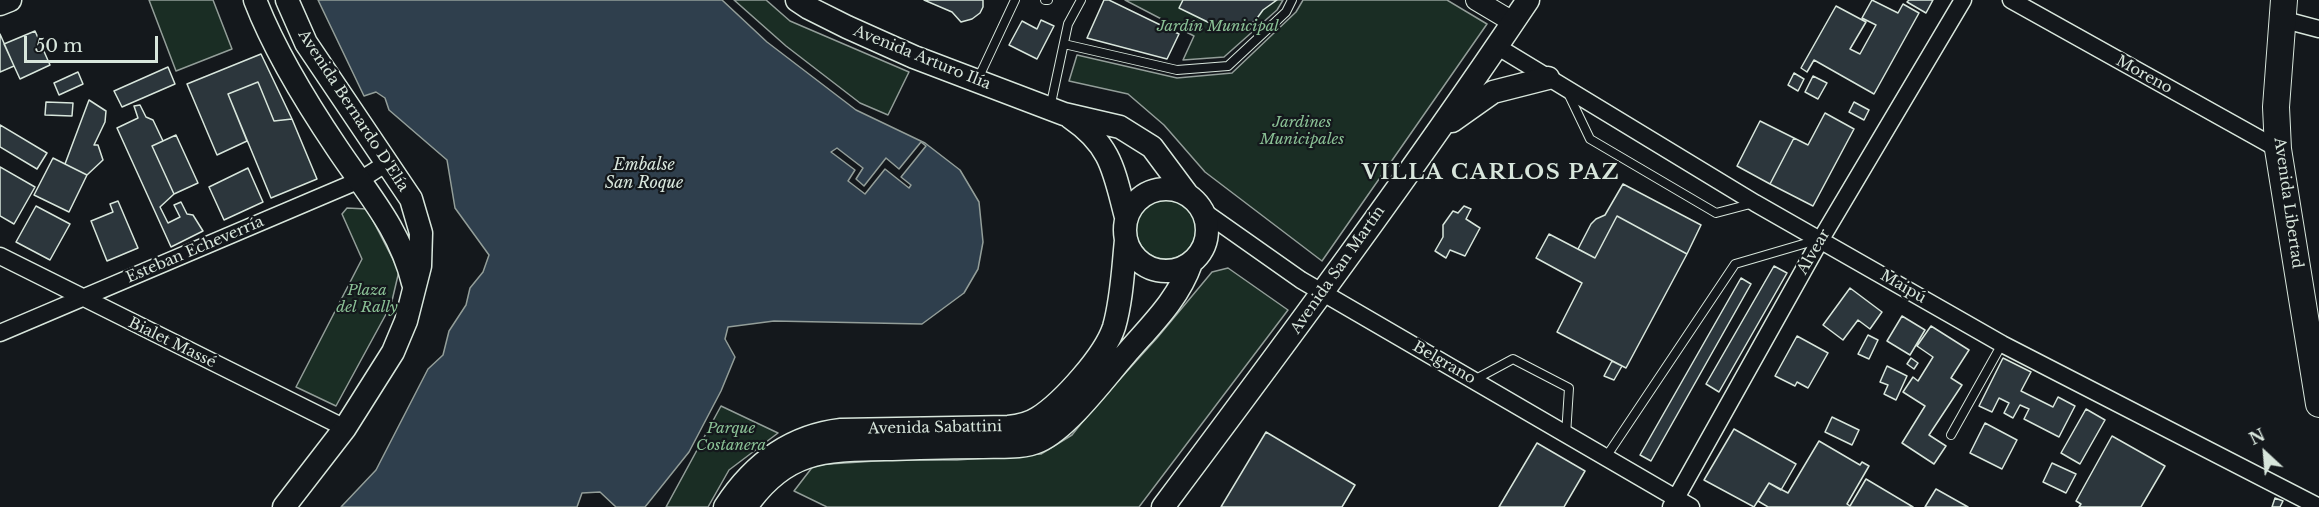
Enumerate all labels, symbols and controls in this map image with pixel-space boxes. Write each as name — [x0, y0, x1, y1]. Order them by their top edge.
park label: Jardín Municipal — [1157, 18, 1279, 36]
street label: Avenida Arturo Ilía — [851, 22, 993, 94]
scale bar — [27, 24, 160, 62]
street label: Avenida Bernardo D'Elía — [294, 27, 412, 195]
text: 50 m — [35, 35, 83, 57]
street label: Moreno — [2113, 52, 2175, 98]
park label: Jardines Municipales — [1260, 114, 1344, 149]
street label: Avenida Libertad — [2270, 136, 2306, 270]
water label: Embalse San Roque — [605, 155, 683, 193]
district label: VILLA CARLOS PAZ — [1362, 160, 1620, 186]
street label: Avenida San Martín — [1287, 203, 1389, 337]
street label: Esteban Echeverría — [124, 213, 266, 287]
street label: Alvear — [1794, 226, 1834, 278]
street label: Maipú — [1877, 267, 1929, 307]
park label: Plaza del Rally — [336, 282, 398, 317]
street label: Bialet Massé — [125, 314, 219, 372]
street label: Belgrano — [1409, 338, 1479, 388]
street label: Avenida Sabattini — [868, 418, 1002, 438]
park label: Parque Costanera — [696, 420, 766, 455]
north arrow — [2235, 423, 2295, 483]
text: N — [2246, 425, 2268, 449]

